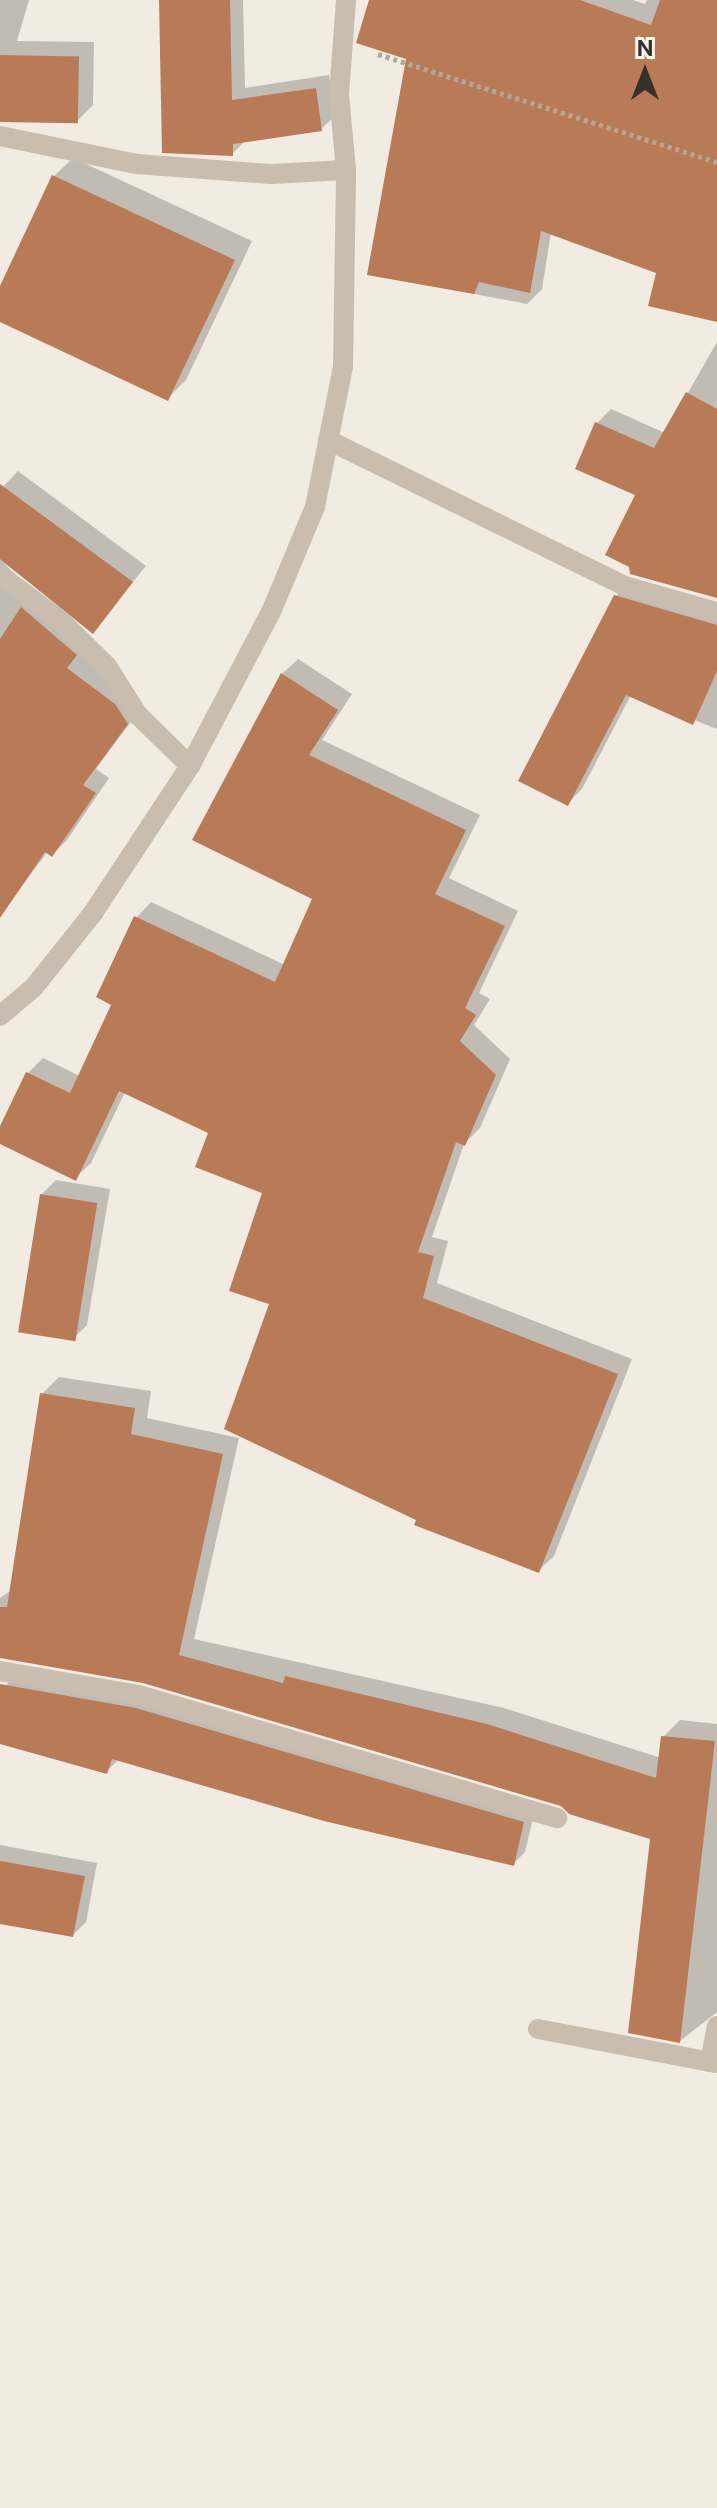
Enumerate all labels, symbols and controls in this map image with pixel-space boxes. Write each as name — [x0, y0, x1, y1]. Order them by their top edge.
north arrow — [605, 32, 685, 112]
text: N — [636, 35, 654, 61]

